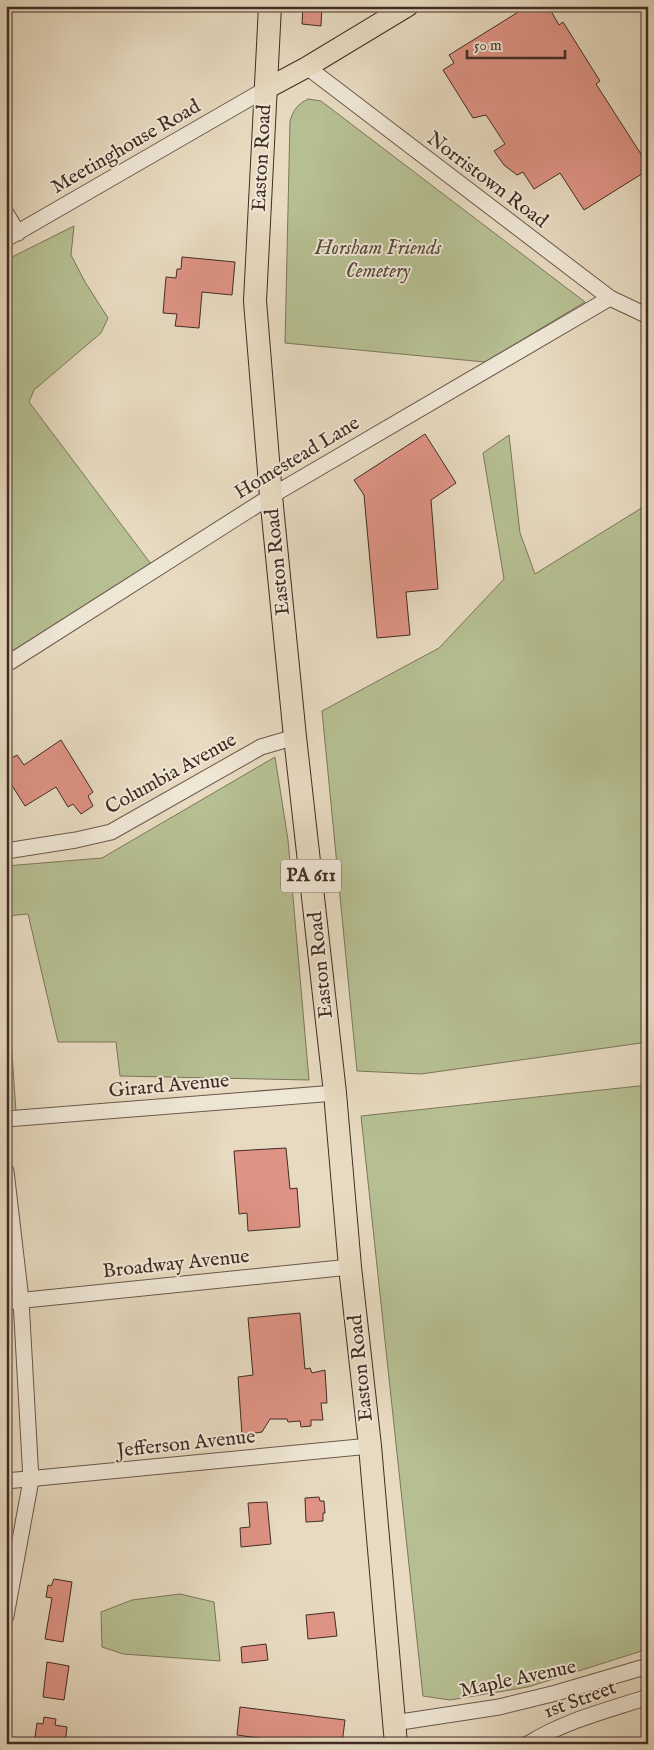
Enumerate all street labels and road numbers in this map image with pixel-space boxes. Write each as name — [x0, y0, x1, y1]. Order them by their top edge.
street label: Meetinghouse Road — [47, 94, 205, 200]
street label: Easton Road — [247, 103, 277, 212]
street label: Norristown Road — [421, 126, 553, 234]
street label: Homestead Lane — [230, 411, 364, 505]
street label: Easton Road — [260, 507, 296, 617]
street label: Columbia Avenue — [101, 728, 241, 820]
road number: PA 611 — [281, 859, 341, 892]
street label: Easton Road — [303, 910, 339, 1020]
street label: Girard Avenue — [108, 1068, 230, 1104]
street label: Broadway Avenue — [101, 1244, 251, 1284]
street label: Easton Road — [343, 1313, 379, 1423]
street label: Jefferson Avenue — [114, 1424, 257, 1464]
street label: Maple Avenue — [458, 1654, 578, 1704]
street label: 1st Street — [540, 1675, 620, 1725]

